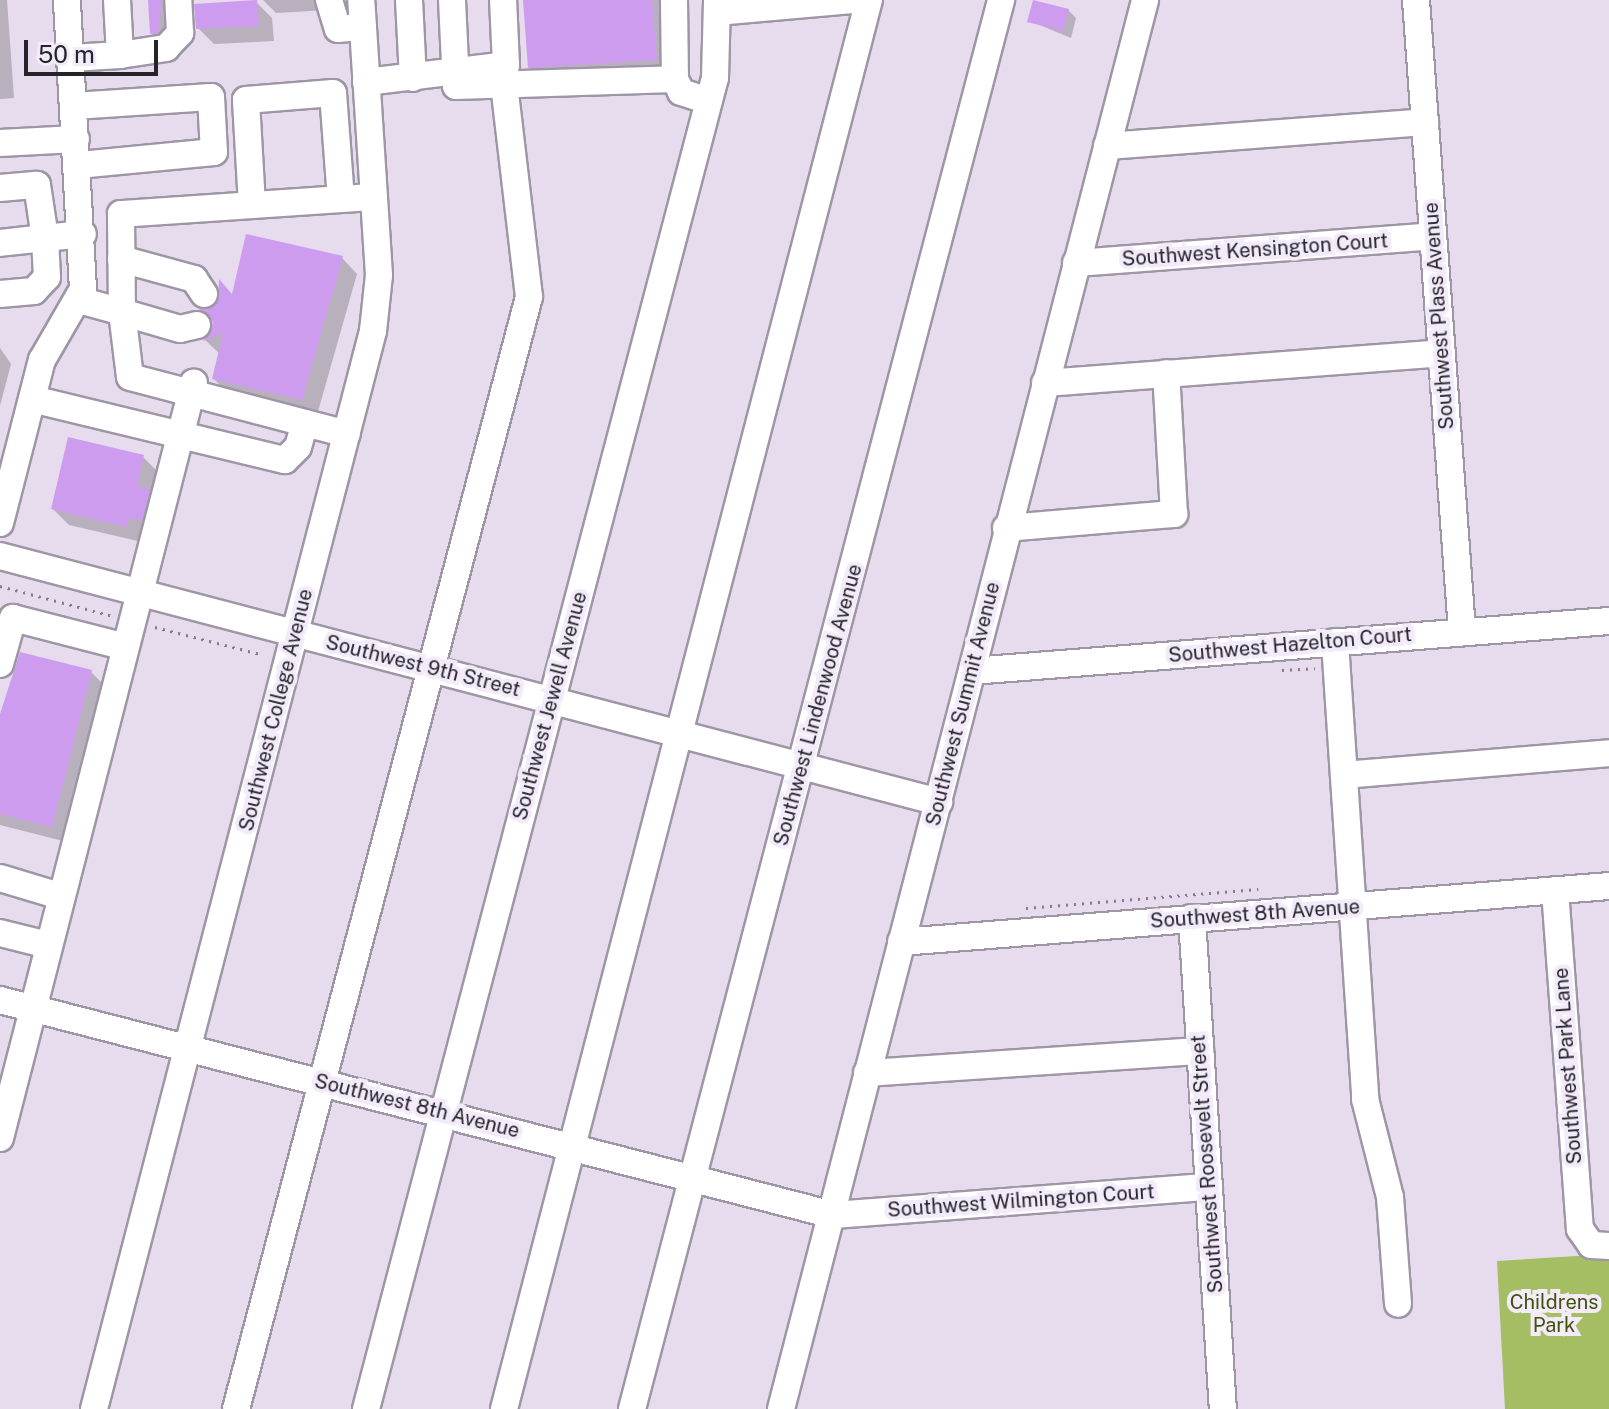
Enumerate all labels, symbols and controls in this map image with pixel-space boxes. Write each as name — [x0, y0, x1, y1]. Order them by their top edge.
scale bar — [28, 24, 162, 74]
text: 50 m — [38, 40, 95, 68]
street label: Southwest Plass Avenue — [1419, 202, 1459, 430]
street label: Southwest Kensington Court — [1121, 229, 1389, 271]
street label: Southwest Lindenwood Avenue — [769, 562, 867, 848]
street label: Southwest Summit Avenue — [921, 580, 1005, 828]
street label: Southwest College Avenue — [234, 586, 318, 834]
street label: Southwest Jewell Avenue — [508, 589, 592, 823]
street label: Southwest Hazelton Court — [1167, 622, 1413, 668]
street label: Southwest 9th Street — [323, 630, 523, 702]
street label: Southwest 8th Avenue — [1149, 895, 1361, 933]
street label: Southwest Park Lane — [1549, 967, 1587, 1165]
street label: Southwest Roosevelt Street — [1186, 1034, 1228, 1294]
street label: Southwest 8th Avenue — [312, 1069, 522, 1143]
street label: Southwest Wilmington Court — [886, 1180, 1156, 1222]
park label: Childrens Park — [1510, 1290, 1598, 1337]

